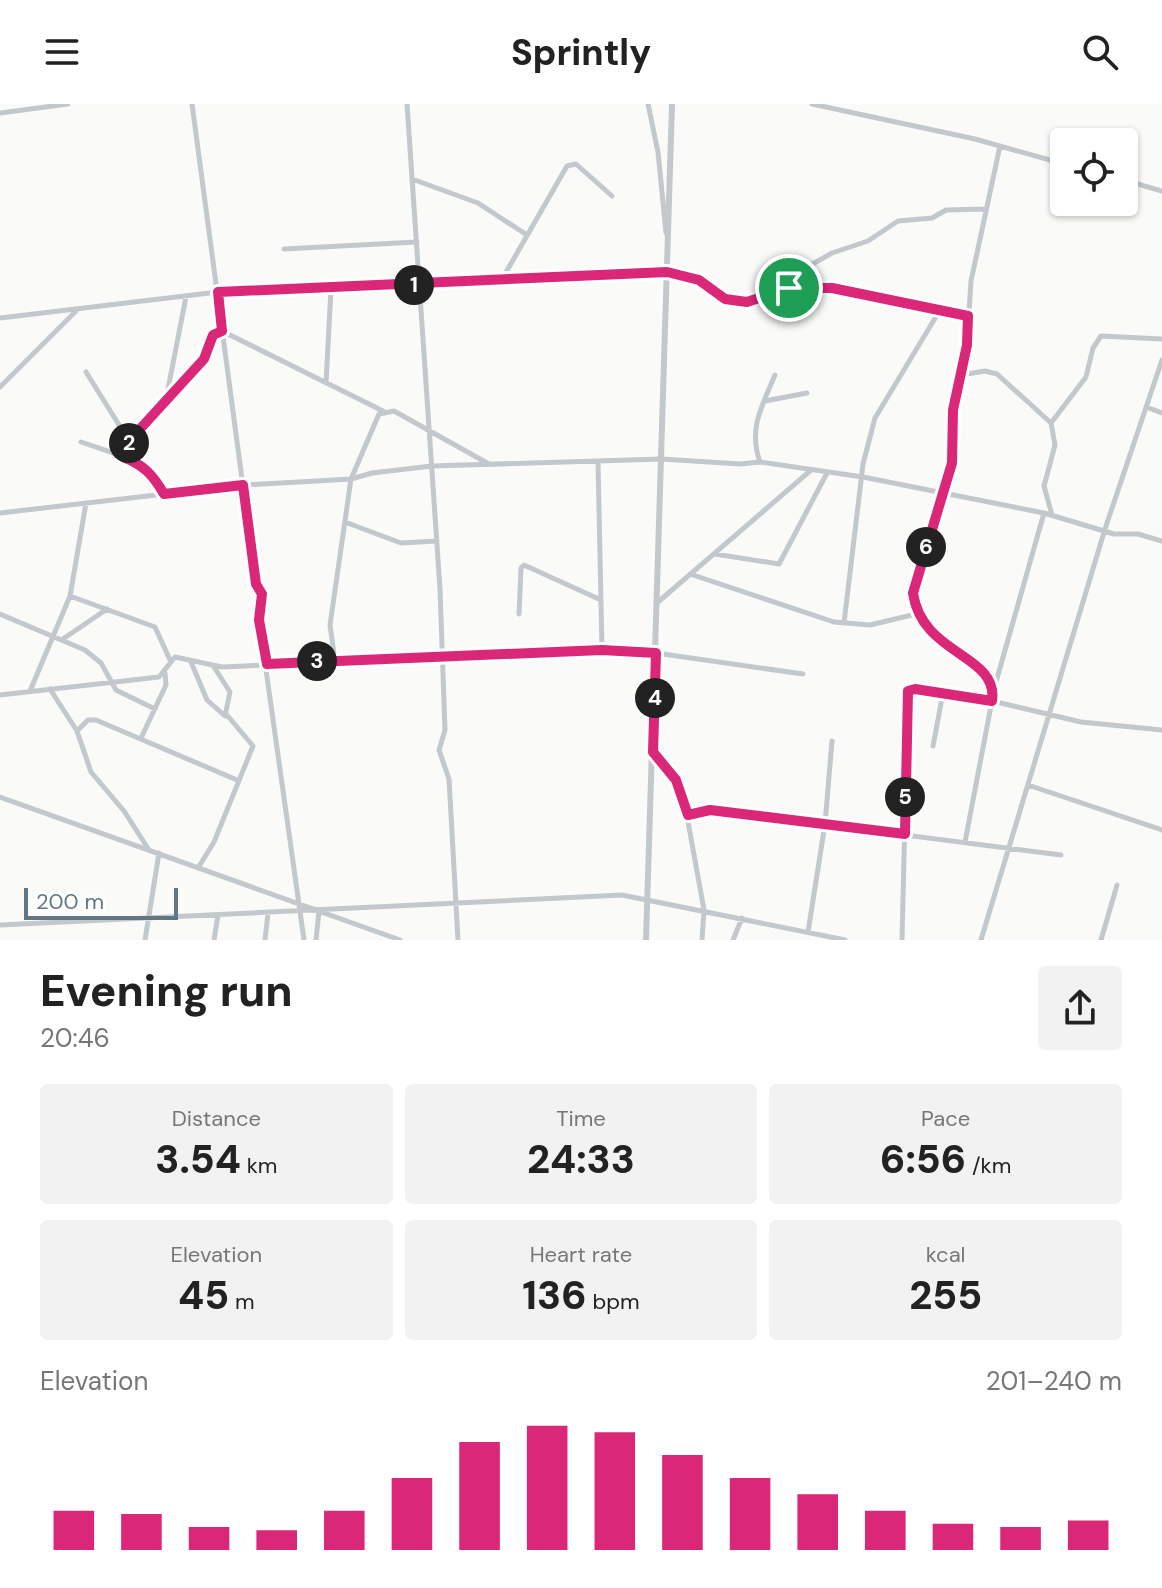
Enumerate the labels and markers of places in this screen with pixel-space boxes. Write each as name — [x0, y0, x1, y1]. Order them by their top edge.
pin — [755, 254, 823, 322]
pin: 1 — [394, 265, 434, 305]
pin: 2 — [109, 423, 149, 463]
pin: 6 — [906, 527, 946, 567]
pin: 3 — [297, 641, 337, 681]
pin: 4 — [635, 678, 675, 718]
pin: 5 — [885, 777, 925, 817]

